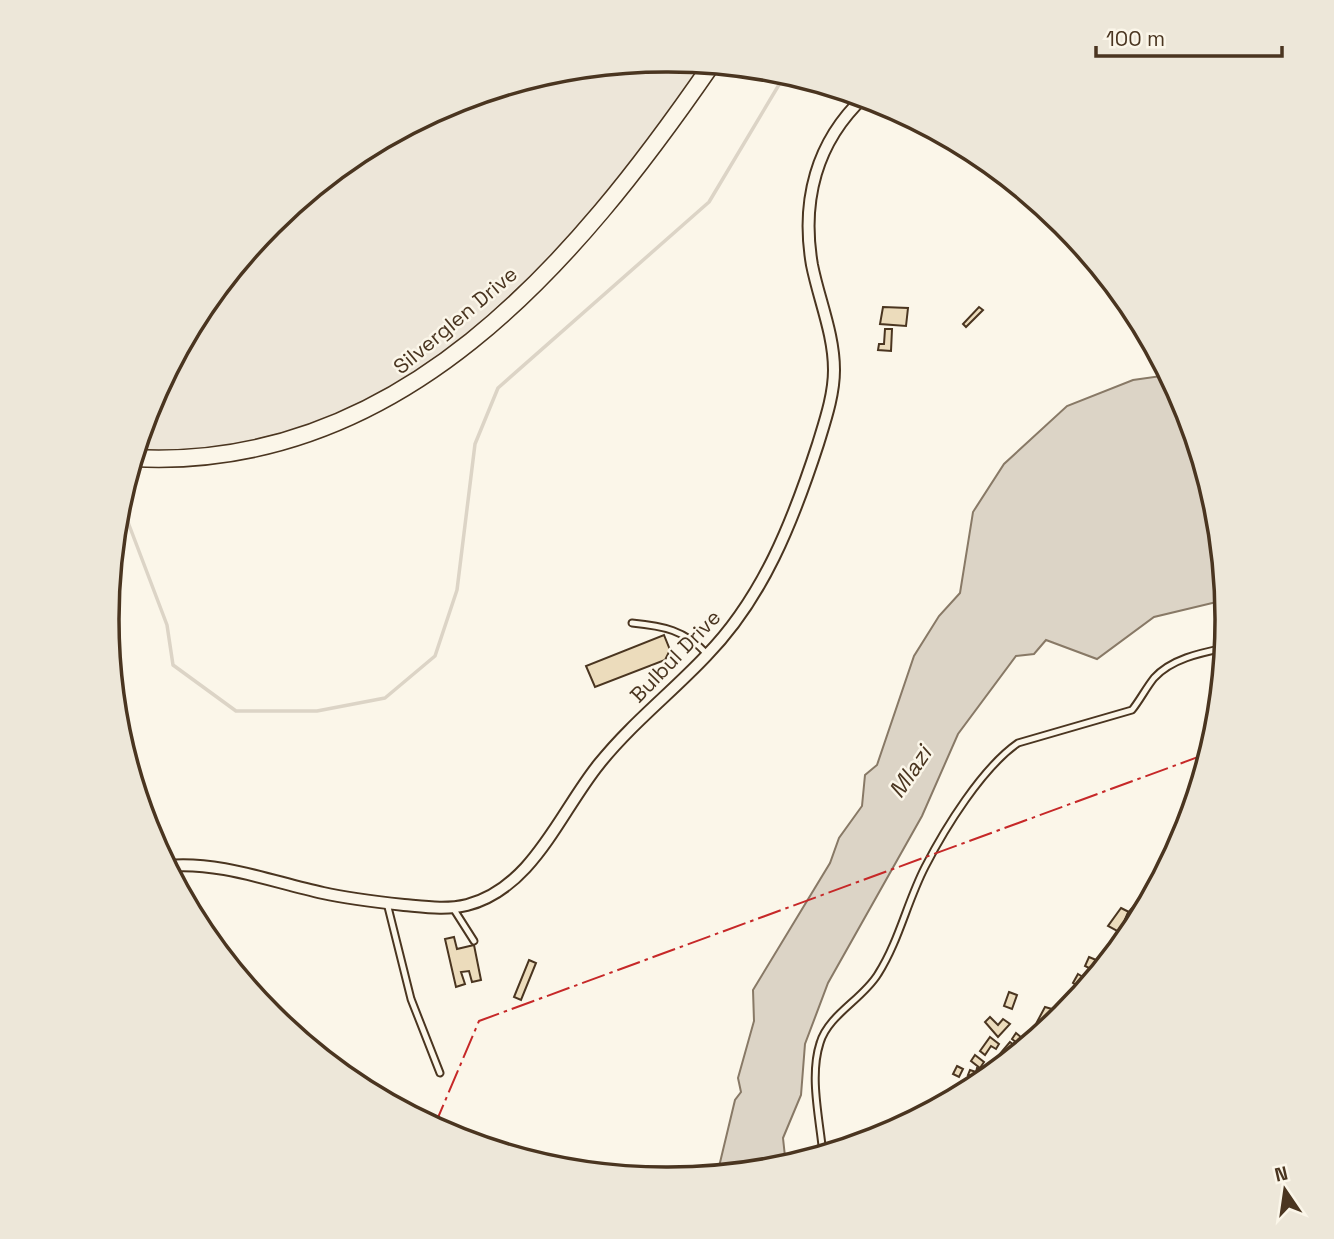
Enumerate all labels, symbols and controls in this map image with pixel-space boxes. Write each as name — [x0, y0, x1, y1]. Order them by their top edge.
scale bar — [1096, 14, 1282, 58]
text: 100 m — [1106, 25, 1165, 52]
street label: Silverglen Drive — [387, 260, 523, 380]
street label: Bulbul Drive — [624, 604, 726, 708]
water label: Mlazi — [882, 738, 940, 804]
north arrow — [1250, 1155, 1320, 1225]
text: N — [1272, 1160, 1290, 1188]

